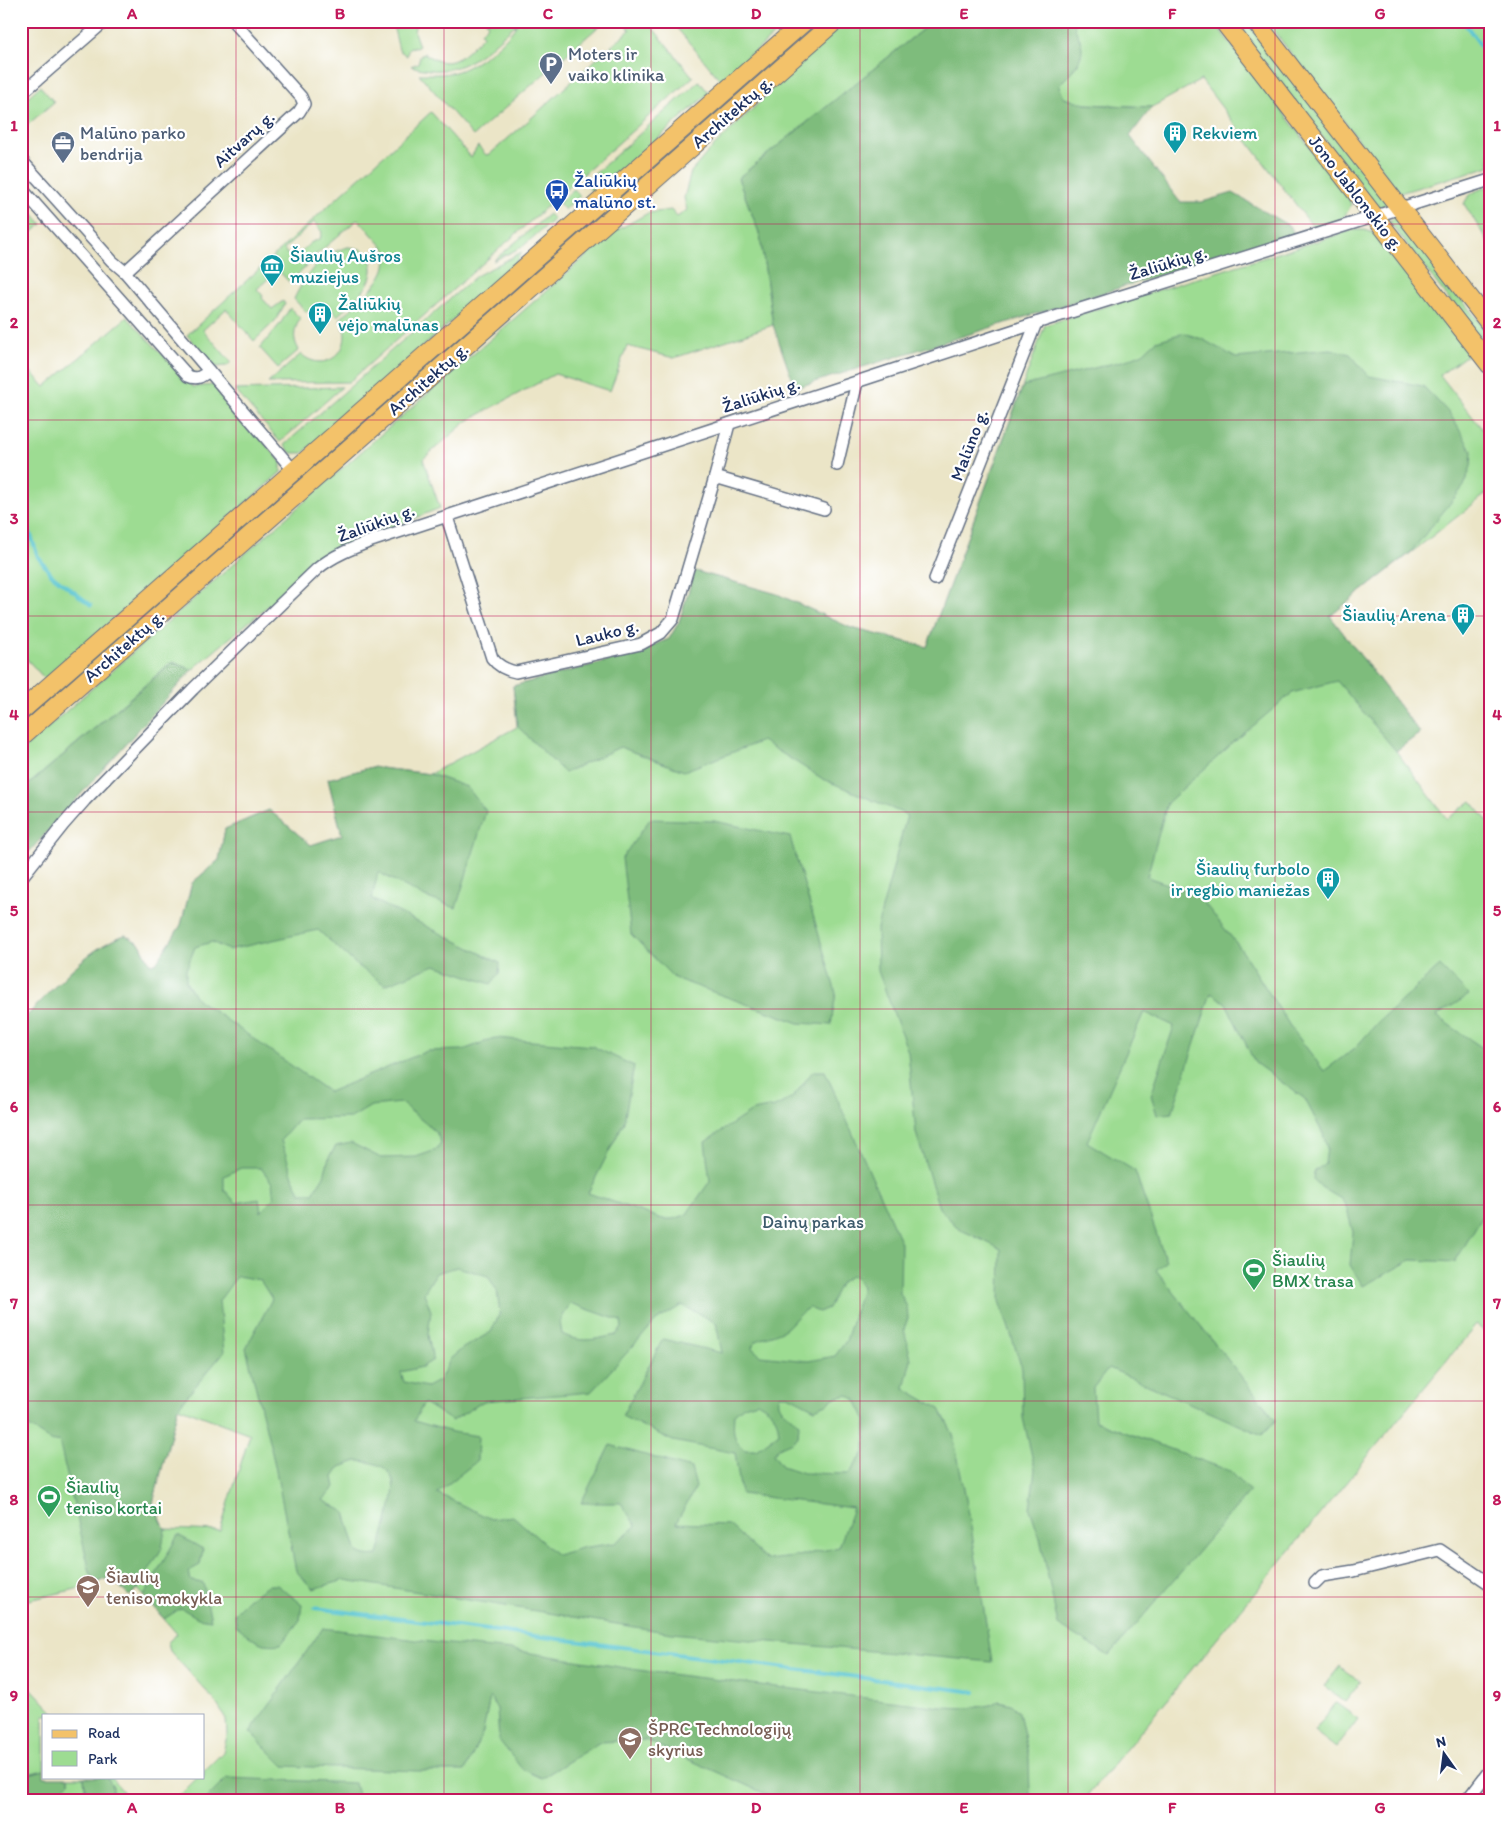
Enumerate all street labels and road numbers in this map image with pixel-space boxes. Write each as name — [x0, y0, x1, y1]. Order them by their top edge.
street label: Architektų g. — [687, 71, 777, 153]
street label: Aitvarų g. — [209, 106, 279, 172]
street label: Jono Jablonskio g. — [1304, 131, 1408, 255]
street label: Žaliūkių g. — [1126, 241, 1210, 285]
street label: Architektų g. — [383, 338, 473, 420]
street label: Žaliūkių g. — [719, 372, 803, 418]
street label: Malūno g. — [945, 406, 993, 484]
street label: Žaliūkių g. — [334, 499, 418, 547]
street label: Architektų g. — [79, 605, 169, 687]
street label: Lauko g. — [573, 615, 641, 651]

